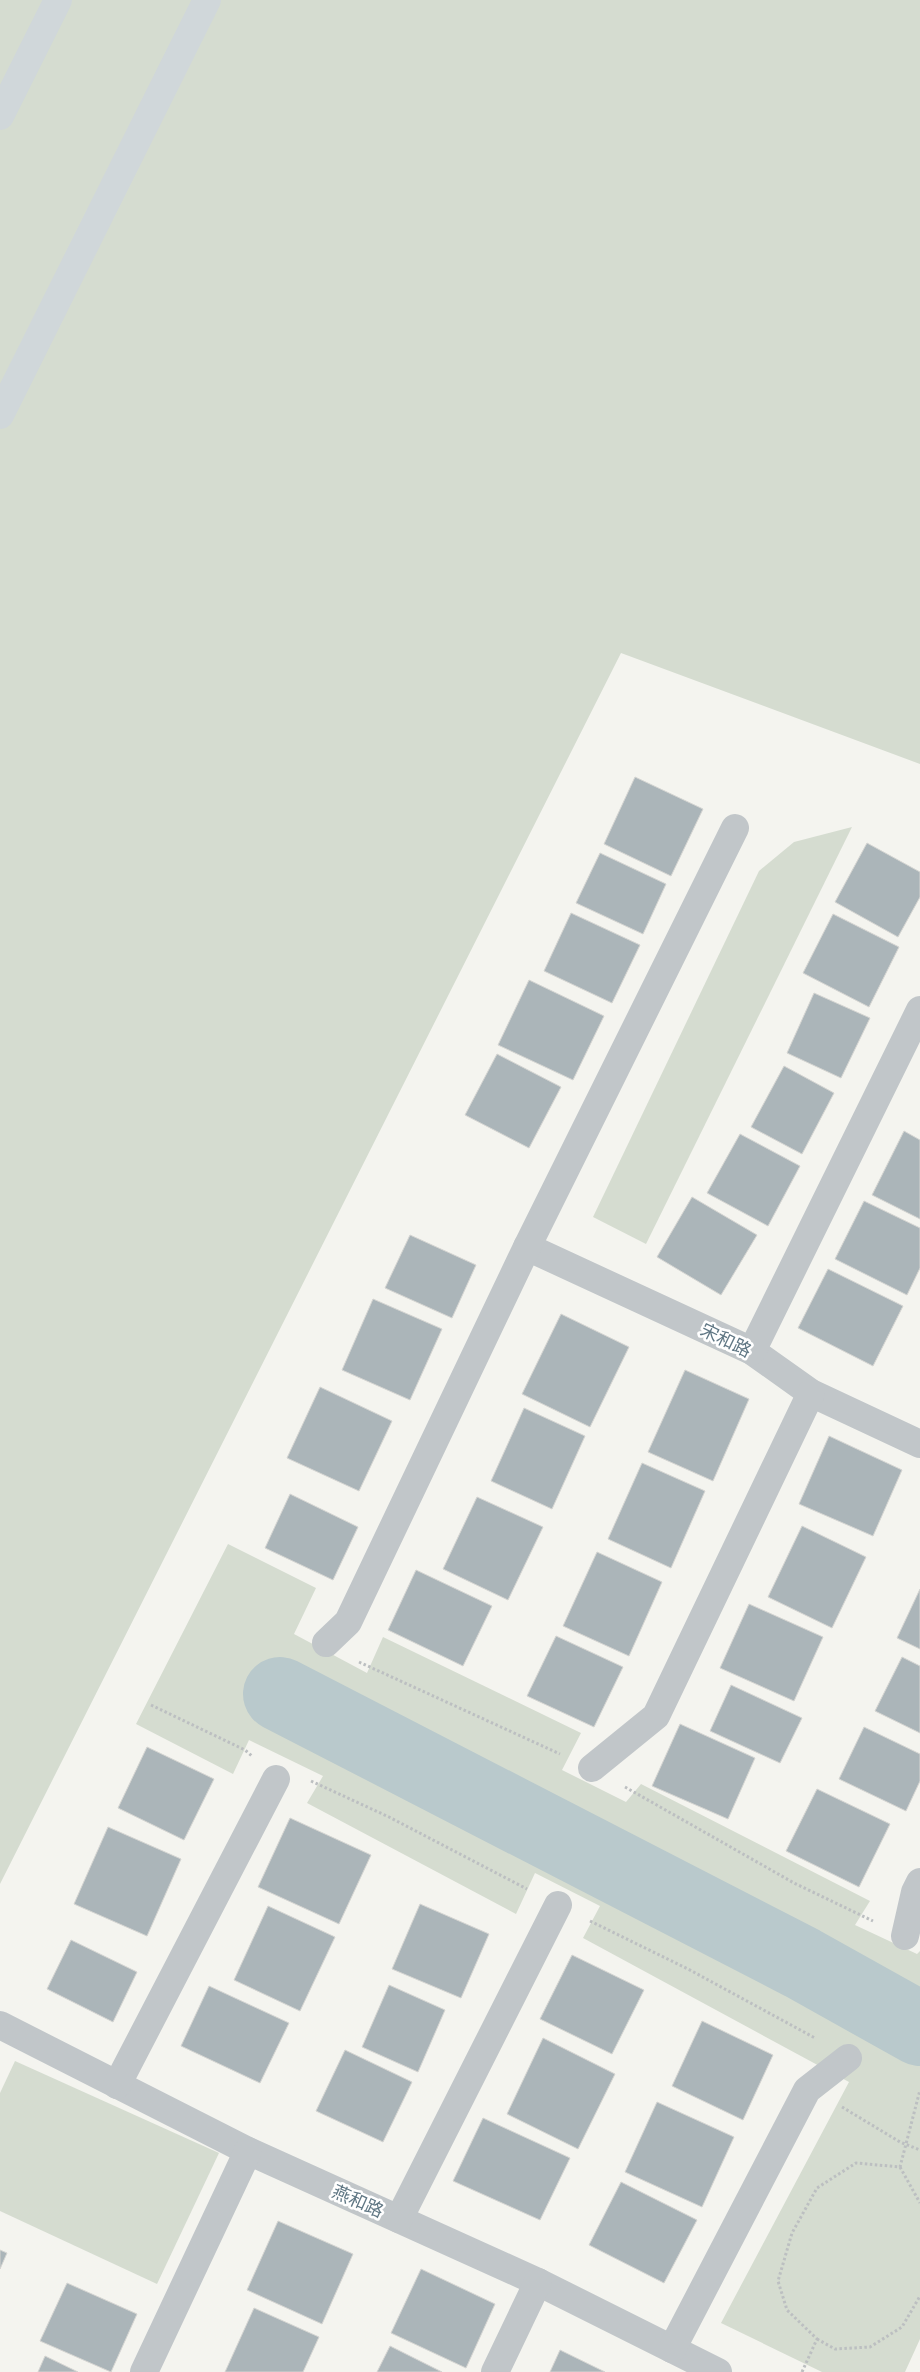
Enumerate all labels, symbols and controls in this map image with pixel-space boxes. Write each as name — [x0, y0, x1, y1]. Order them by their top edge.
street label: 宋和路 — [697, 1318, 755, 1362]
street label: 燕和路 — [329, 2180, 387, 2222]

